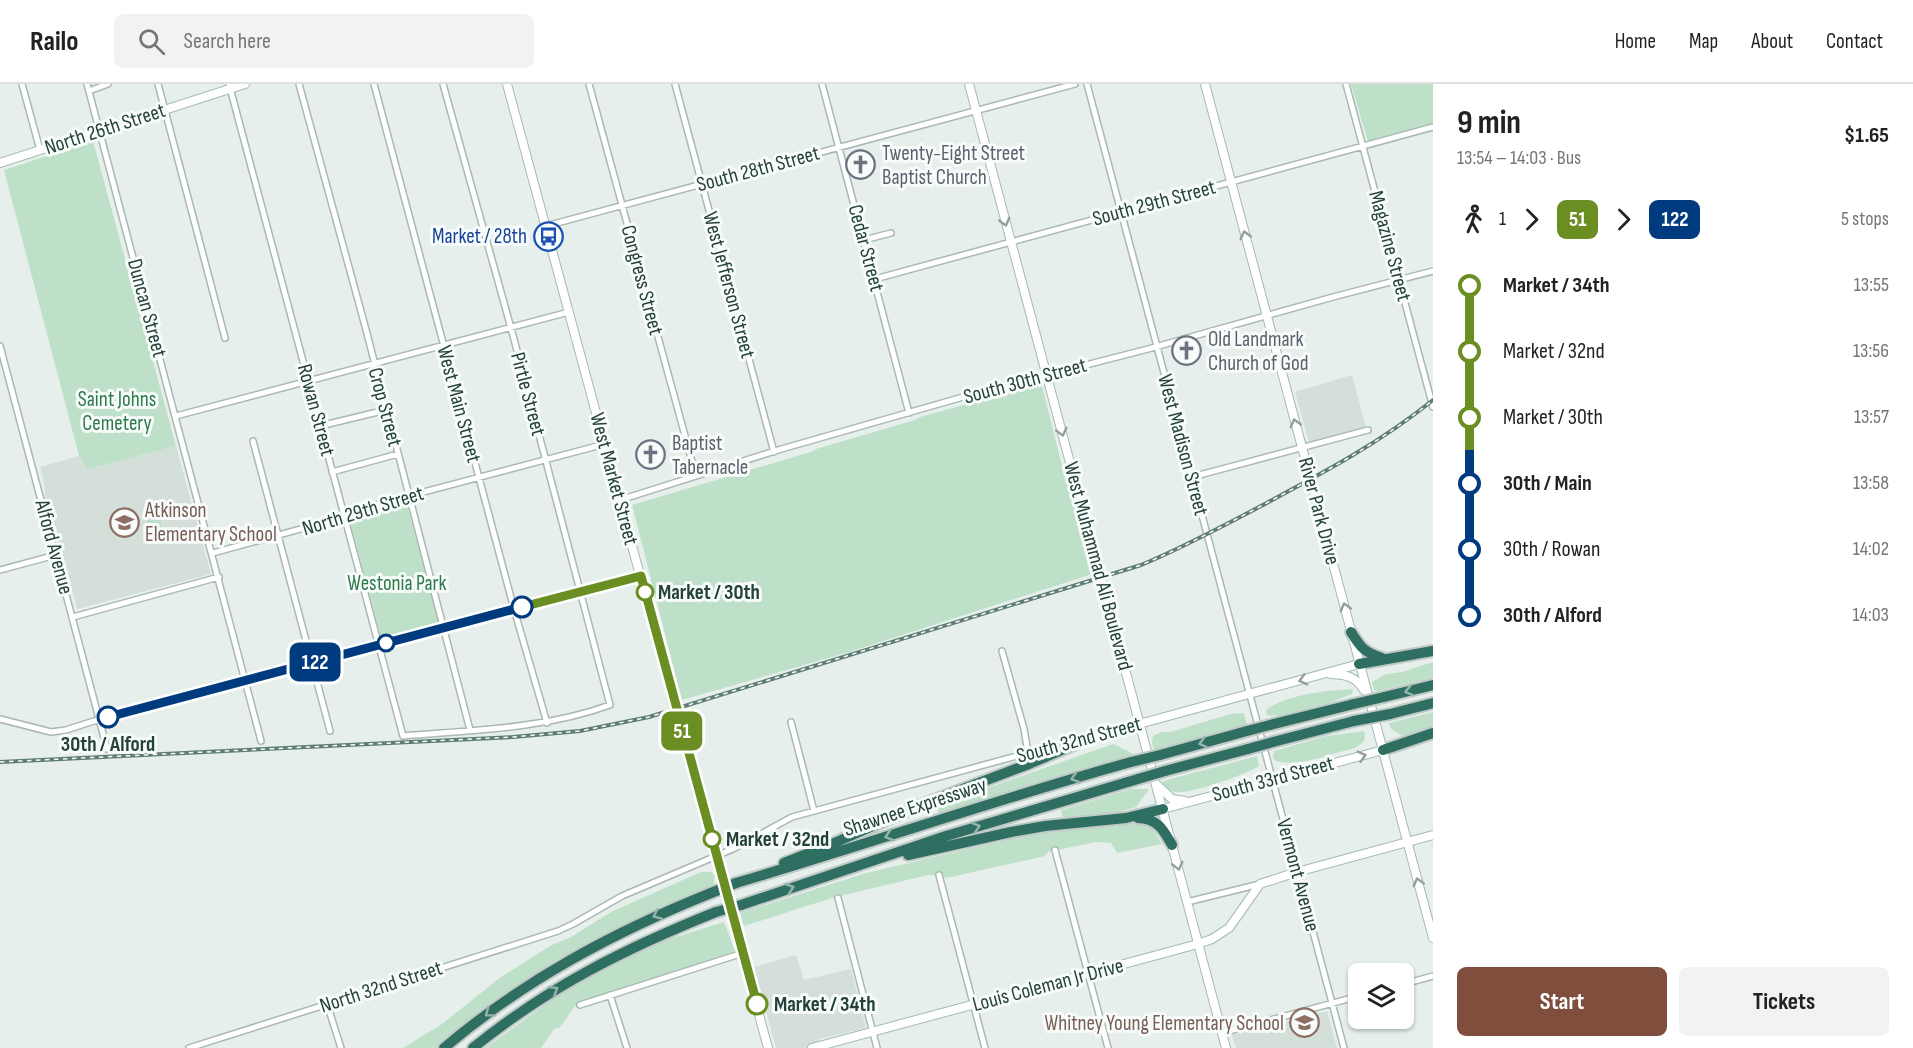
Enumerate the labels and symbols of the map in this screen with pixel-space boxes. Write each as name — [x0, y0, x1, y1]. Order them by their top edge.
street label: North 26th Street — [42, 98, 168, 160]
street label: South 28th Street — [694, 141, 822, 197]
place label: Twenty-Eight Street Baptist Church — [882, 141, 1025, 190]
church icon: Twenty-Eight Street Baptist Church — [845, 149, 877, 181]
street label: South 29th Street — [1090, 175, 1218, 231]
street label: Magazine Street — [1363, 188, 1417, 304]
street label: Cedar Street — [842, 202, 890, 294]
street label: West Jefferson Street — [697, 209, 761, 361]
one-way arrow — [998, 217, 1011, 227]
bus stop icon: Market / 28th — [532, 220, 564, 252]
street label: Congress Street — [615, 222, 669, 338]
place label: Market / 28th — [432, 224, 527, 249]
one-way arrow — [1240, 230, 1253, 240]
street label: Duncan Street — [122, 256, 172, 360]
place label: Old Landmark Church of God — [1208, 327, 1308, 376]
church icon: Old Landmark Church of God — [1171, 335, 1203, 367]
street label: West Main Street — [431, 343, 487, 465]
street label: Pirtle Street — [505, 349, 551, 439]
street label: South 30th Street — [961, 353, 1089, 409]
street label: Rowan Street — [292, 361, 340, 459]
street label: Crop Street — [362, 365, 408, 449]
street label: West Madison Street — [1152, 372, 1214, 518]
park label: Saint Johns Cemetery — [78, 387, 156, 436]
street label: West Market Street — [584, 410, 644, 548]
one-way arrow — [1290, 418, 1303, 428]
one-way arrow — [1055, 426, 1067, 437]
place label: Baptist Tabernacle — [672, 431, 748, 480]
church icon: Baptist Tabernacle — [635, 439, 667, 471]
street label: River Park Drive — [1293, 455, 1345, 567]
street label: West Muhammad Ali Boulevard — [1058, 459, 1138, 673]
street label: North 29th Street — [299, 481, 427, 541]
street label: Alford Avenue — [29, 496, 79, 597]
place label: Atkinson Elementary School — [144, 498, 277, 547]
school or university icon: Atkinson Elementary School — [108, 506, 140, 538]
park label: Westonia Park — [347, 571, 447, 596]
place label: Market / 30th — [658, 580, 760, 605]
marker: Market / 30th — [636, 583, 654, 601]
unlabelled marker — [511, 596, 533, 618]
one-way arrow — [1339, 603, 1352, 613]
unlabelled marker — [377, 634, 395, 652]
line badge: 122 — [280, 642, 350, 682]
one-way arrow — [1298, 672, 1308, 685]
one-way arrow — [1404, 683, 1414, 696]
marker: 30th / Alford — [97, 706, 119, 728]
street label: South 32nd Street — [1014, 711, 1144, 769]
line badge: 51 — [655, 712, 709, 750]
place label: 30th / Alford — [61, 732, 155, 757]
one-way arrow — [1198, 736, 1208, 749]
one-way arrow — [1356, 750, 1366, 763]
street label: South 33rd Street — [1209, 751, 1337, 807]
one-way arrow — [1070, 771, 1081, 783]
street label: Shawnee Expressway — [840, 772, 990, 842]
street label: Vermont Avenue — [1271, 816, 1325, 934]
one-way arrow — [970, 822, 981, 834]
place label: Market / 32nd — [726, 827, 829, 852]
one-way arrow — [884, 828, 895, 841]
marker: Market / 32nd — [703, 830, 721, 848]
one-way arrow — [1170, 861, 1183, 871]
one-way arrow — [1413, 877, 1425, 888]
one-way arrow — [785, 883, 795, 895]
one-way arrow — [652, 908, 663, 920]
street label: Louis Coleman Jr Drive — [970, 953, 1126, 1017]
street label: North 32nd Street — [317, 955, 445, 1019]
one-way arrow — [548, 986, 559, 997]
place label: Market / 34th — [774, 992, 876, 1017]
marker: Market / 34th — [746, 993, 768, 1015]
one-way arrow — [484, 1005, 495, 1016]
school or university icon: Whitney Young Elementary School — [1289, 1007, 1321, 1039]
place label: Whitney Young Elementary School — [1045, 1011, 1284, 1036]

